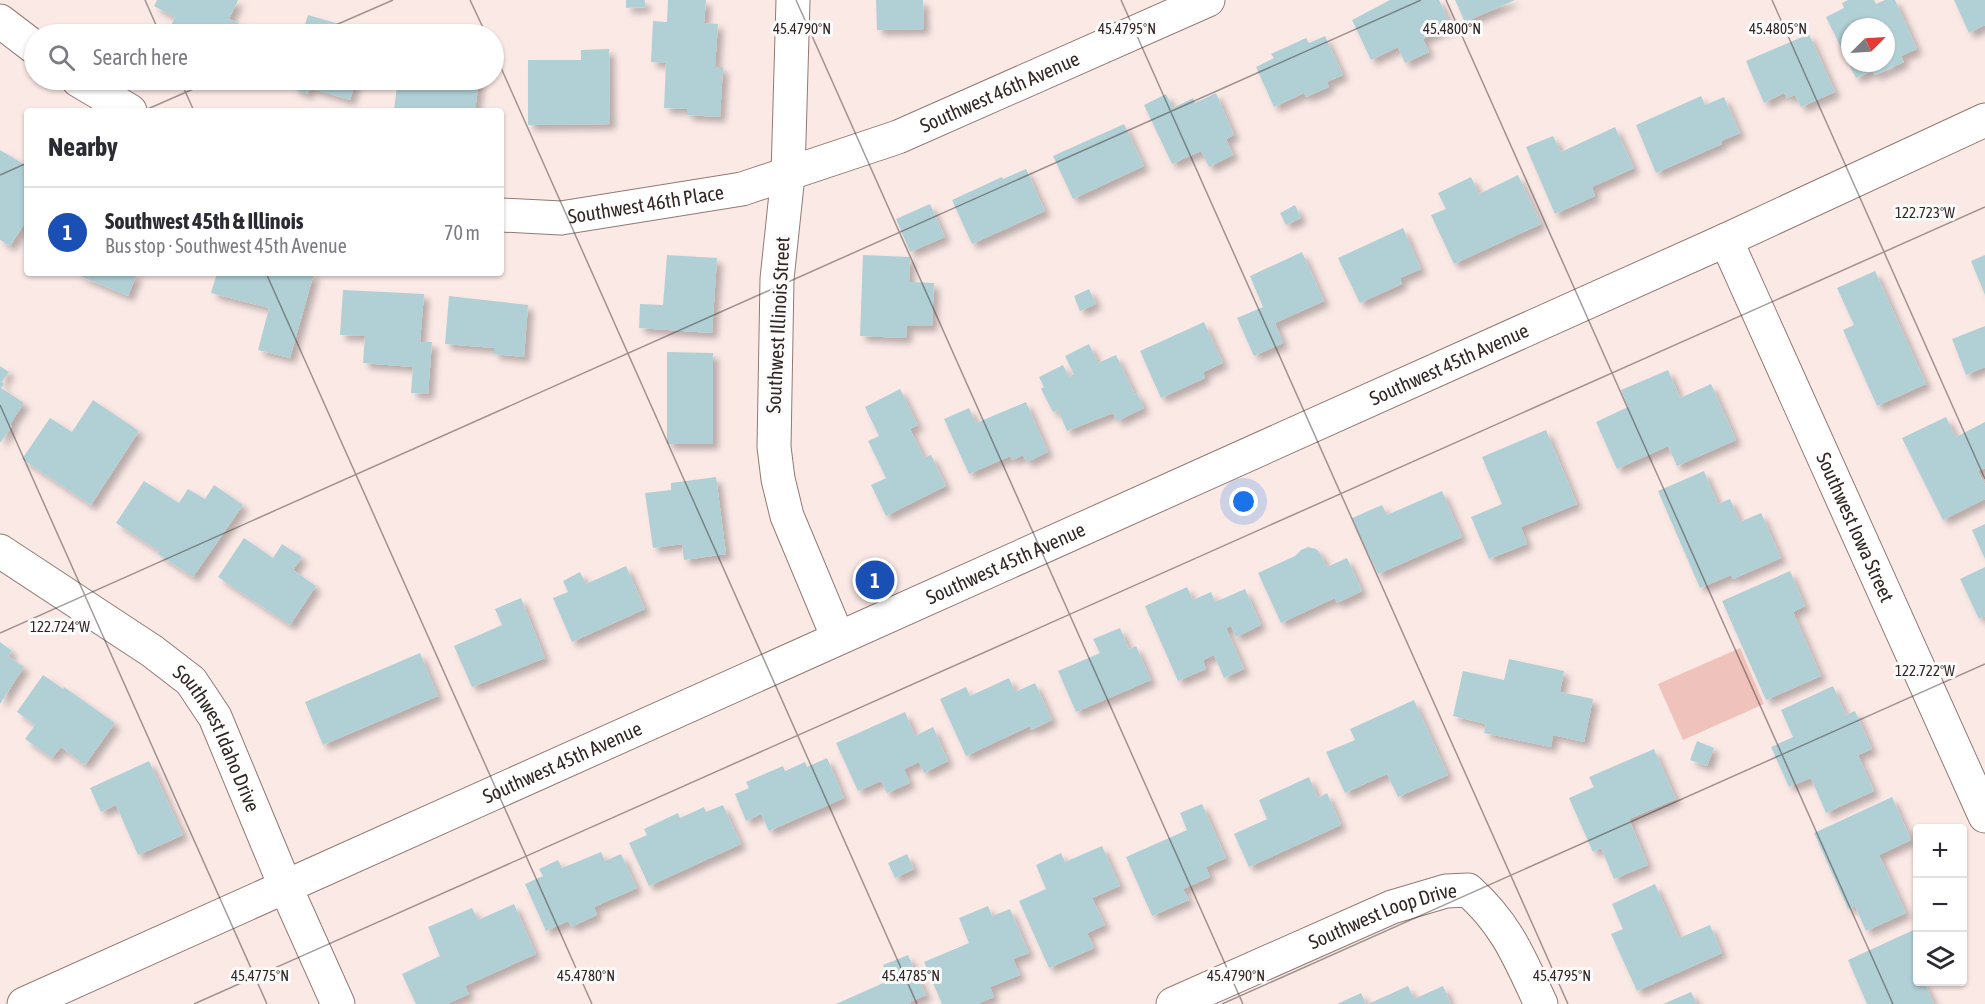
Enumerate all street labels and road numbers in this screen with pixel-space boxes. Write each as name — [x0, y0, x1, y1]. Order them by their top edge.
street label: Southwest 46th Avenue — [916, 46, 1083, 137]
street label: Southwest 46th Place — [566, 180, 725, 228]
street label: Southwest Illinois Street — [761, 236, 794, 414]
street label: Southwest 45th Avenue — [1366, 318, 1532, 410]
street label: Southwest Iowa Street — [1812, 449, 1899, 606]
street label: Southwest 45th Avenue — [922, 517, 1089, 609]
street label: Southwest Idaho Drive — [169, 660, 265, 815]
street label: Southwest 45th Avenue — [479, 716, 645, 808]
street label: Southwest Loop Drive — [1305, 879, 1457, 954]

